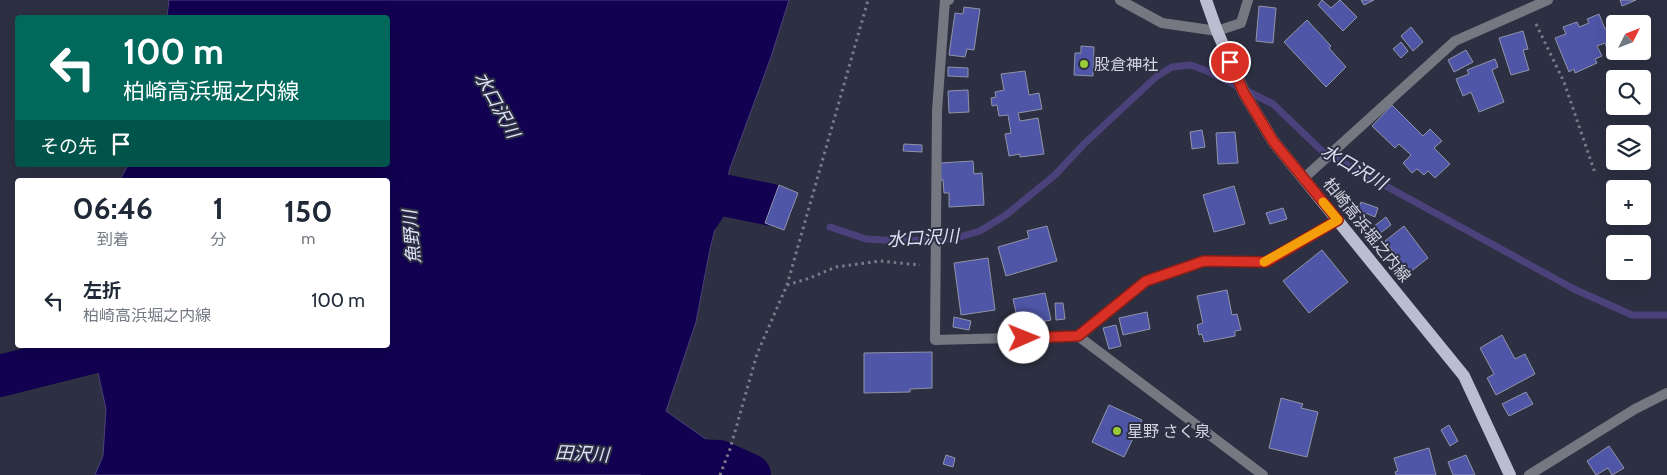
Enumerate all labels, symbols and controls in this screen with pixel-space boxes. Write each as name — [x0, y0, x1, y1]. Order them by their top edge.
north arrow — [1606, 15, 1651, 60]
map controls — [1606, 15, 1651, 280]
text: 100 m — [123, 30, 224, 73]
icon: left — [40, 35, 105, 100]
pin — [1209, 41, 1251, 83]
icon: arrive — [1216, 48, 1244, 76]
place label: 股倉神社 — [1094, 55, 1158, 74]
marker: 股倉神社 — [1078, 58, 1090, 70]
water label: 水口沢川 — [470, 68, 525, 144]
button: search — [1606, 70, 1651, 115]
text: 柏崎高浜堀之内線 — [123, 78, 299, 105]
button: layers — [1606, 125, 1651, 170]
icon: arrive — [107, 130, 135, 158]
text: その先 — [40, 135, 97, 158]
water label: 水口沢川 — [1317, 139, 1392, 196]
street label: 柏崎高浜堀之内線 — [1319, 174, 1415, 286]
button: + — [1606, 180, 1651, 225]
text: 06:46 — [73, 190, 153, 227]
text: 1 — [213, 190, 224, 227]
text: 150 — [284, 193, 332, 230]
water label: 魚野川 — [399, 207, 425, 265]
water label: 水口沢川 — [886, 225, 962, 251]
text: m — [301, 229, 315, 248]
text: 到着 — [97, 230, 129, 249]
text: 分 — [210, 230, 226, 249]
button: − — [1606, 235, 1651, 280]
text: 左折 — [83, 279, 121, 302]
icon: left — [40, 287, 68, 315]
text: 100 m — [311, 289, 365, 312]
text: 柏崎高浜堀之内線 — [83, 306, 211, 325]
position arrow — [997, 311, 1049, 363]
place label: 星野 さく泉 — [1127, 422, 1211, 441]
marker: 星野 さく泉 — [1111, 425, 1123, 437]
water label: 田沢川 — [554, 442, 612, 467]

